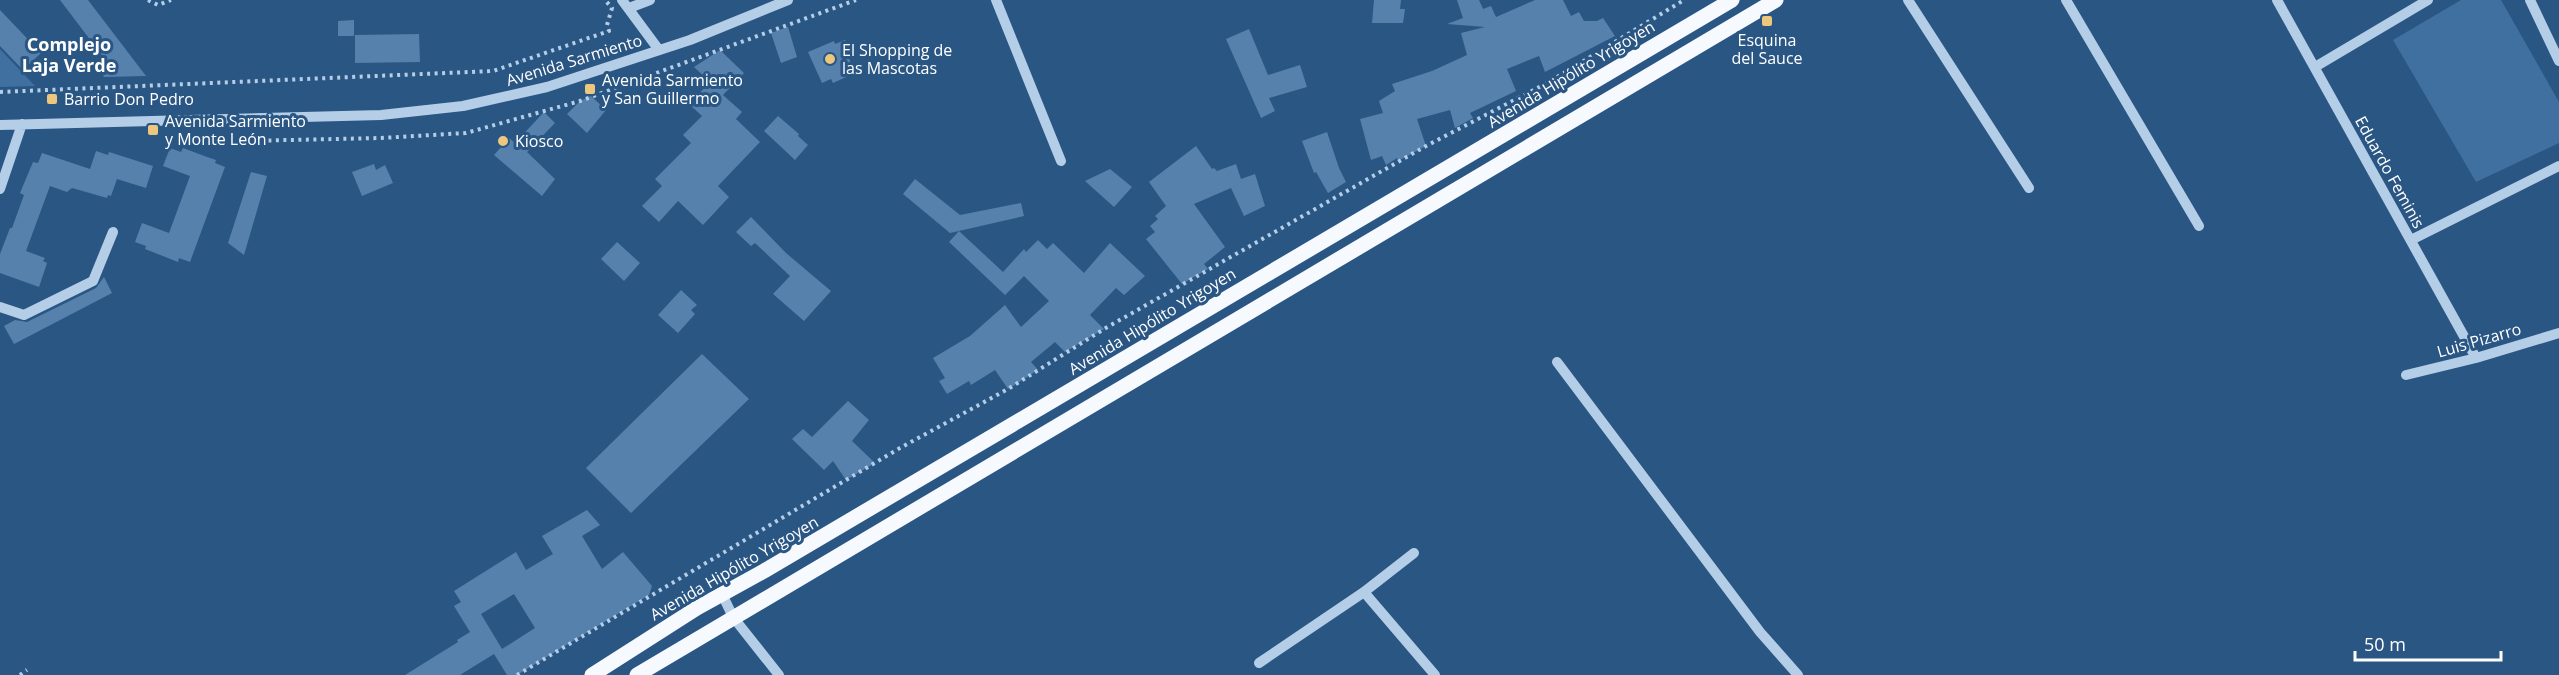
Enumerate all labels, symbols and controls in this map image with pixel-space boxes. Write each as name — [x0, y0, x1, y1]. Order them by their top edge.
marker: Esquina del Sauce — [1760, 14, 1774, 28]
street label: Avenida Hipólito Yrigoyen — [1483, 15, 1659, 133]
street label: Avenida Sarmiento — [503, 29, 645, 91]
place label: Esquina del Sauce — [1731, 29, 1803, 69]
district label: Complejo Laja Verde — [22, 32, 116, 77]
place label: El Shopping de las Mascotas — [842, 39, 952, 79]
marker: El Shopping de las Mascotas — [823, 52, 837, 66]
place label: Avenida Sarmiento y San Guillermo — [602, 69, 743, 109]
marker: Avenida Sarmiento y San Guillermo — [583, 82, 597, 96]
place label: Barrio Don Pedro — [64, 88, 194, 110]
marker: Barrio Don Pedro — [45, 92, 59, 106]
place label: Avenida Sarmiento y Monte León — [165, 110, 306, 150]
street label: Eduardo Feminis — [2350, 112, 2430, 232]
marker: Avenida Sarmiento y Monte León — [146, 123, 160, 137]
place label: Kiosco — [515, 130, 563, 152]
marker: Kiosco — [496, 134, 510, 148]
street label: Avenida Hipólito Yrigoyen — [1064, 262, 1240, 380]
street label: Luis Pizarro — [2434, 317, 2524, 363]
street label: Avenida Hipólito Yrigoyen — [646, 511, 822, 625]
scale bar — [2355, 624, 2500, 662]
text: 50 m — [2364, 632, 2406, 656]

